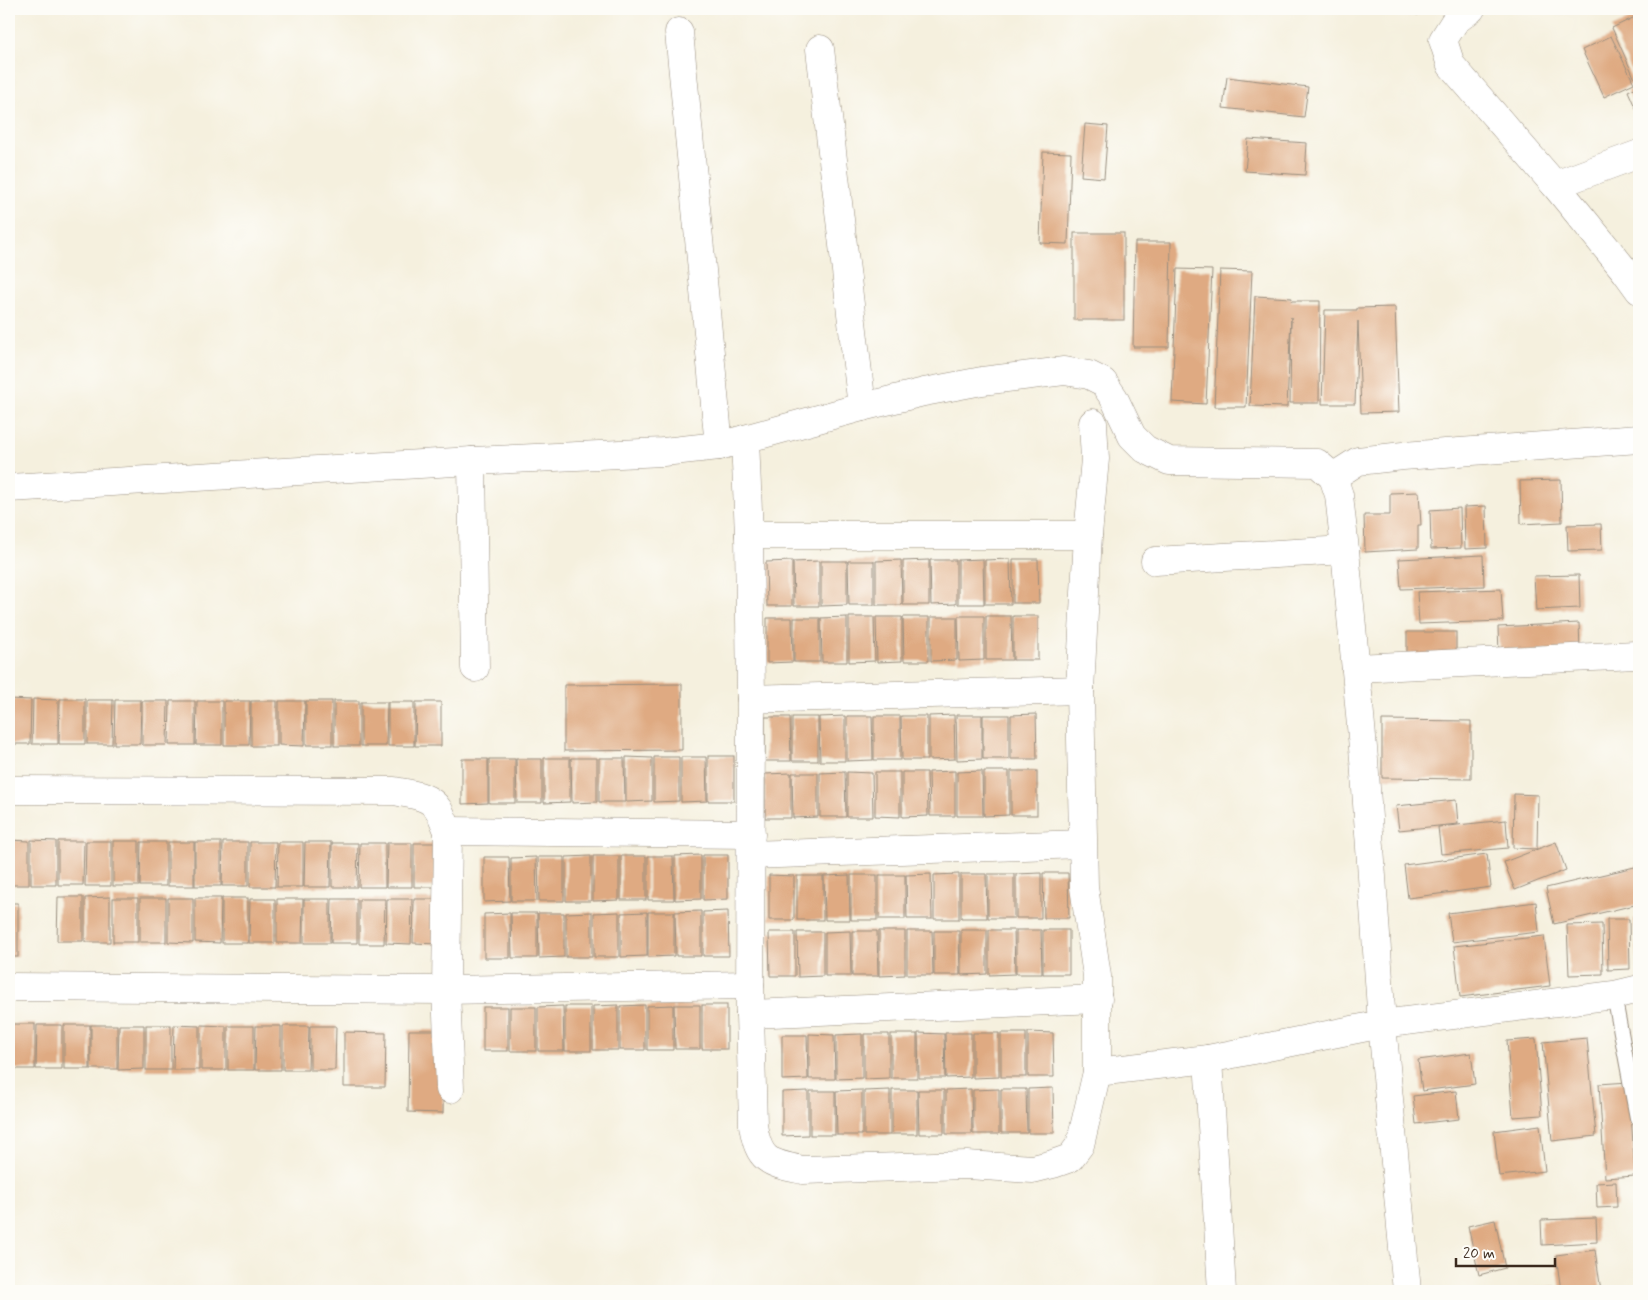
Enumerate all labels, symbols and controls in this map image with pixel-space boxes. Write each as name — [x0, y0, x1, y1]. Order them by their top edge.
scale bar — [1456, 1235, 1554, 1267]
text: 20 m — [1463, 1244, 1495, 1264]

